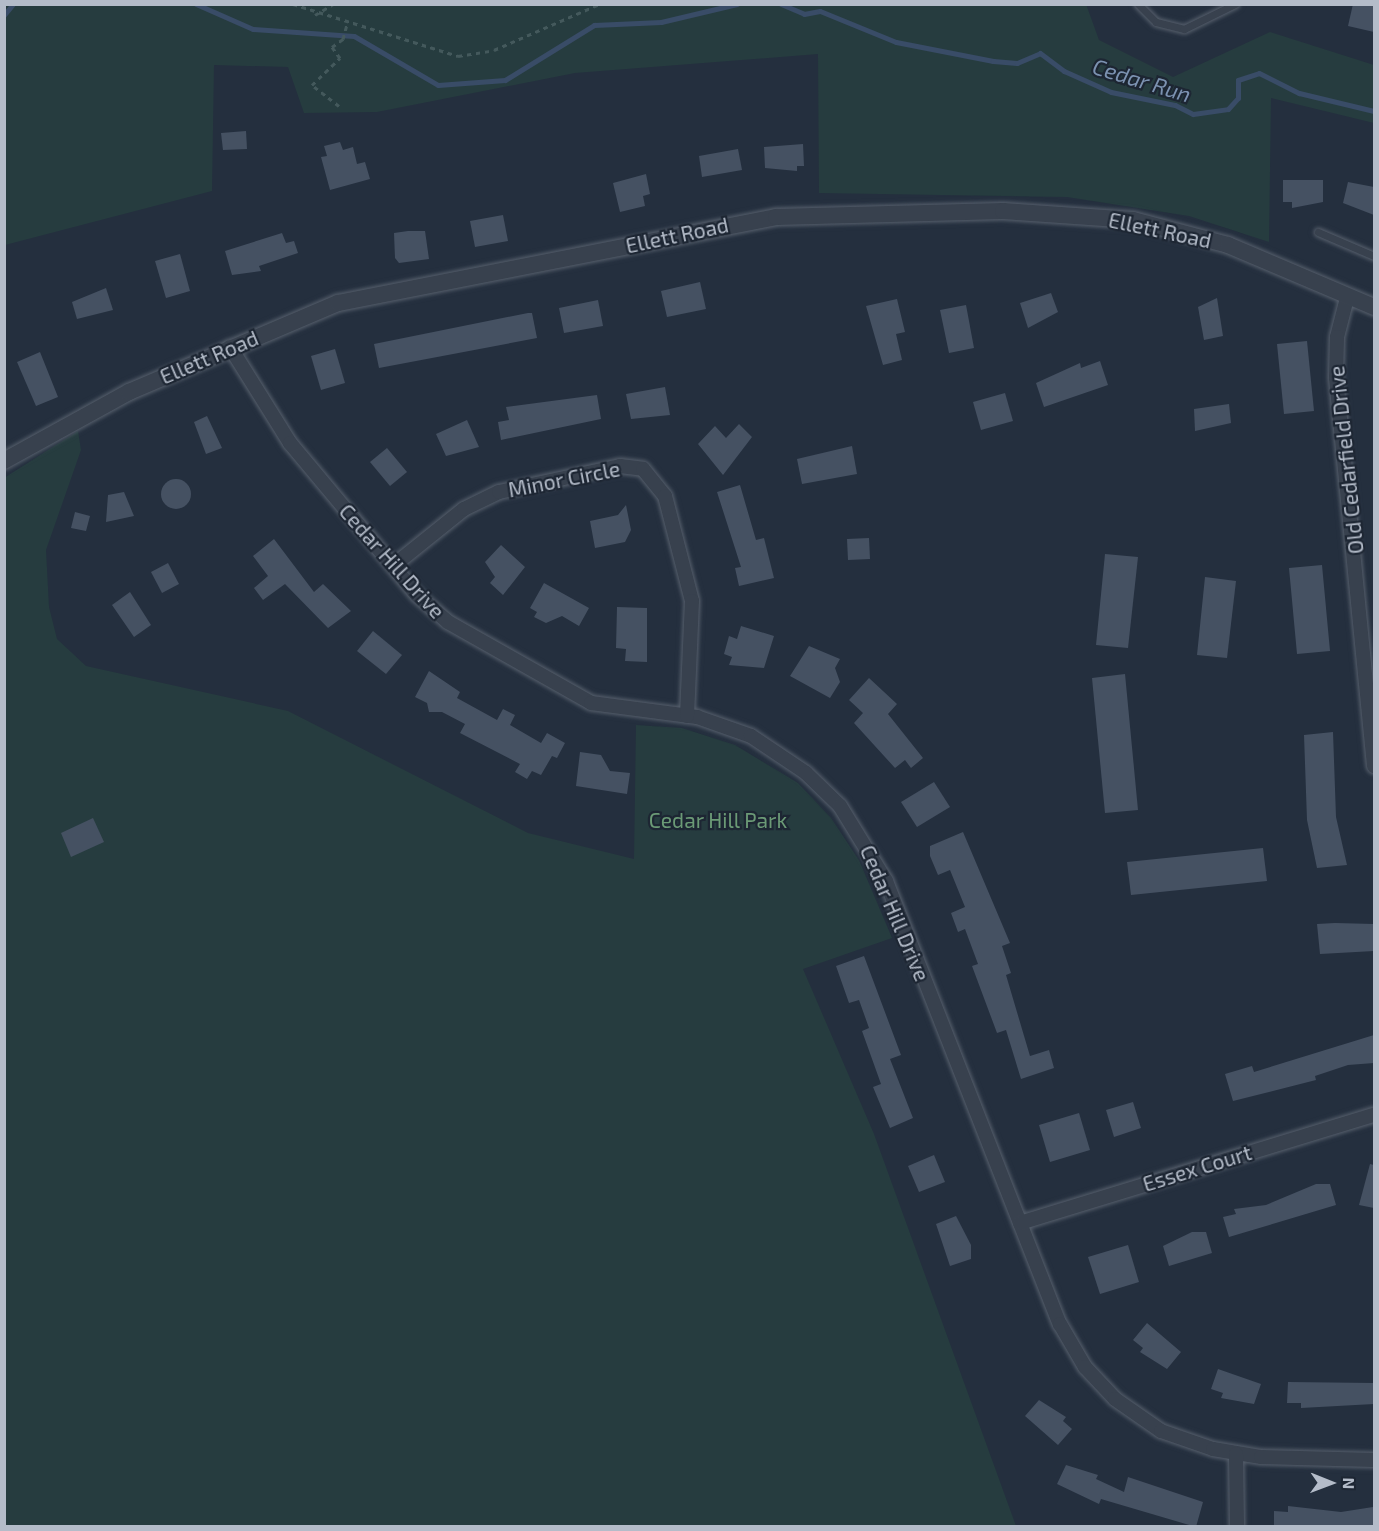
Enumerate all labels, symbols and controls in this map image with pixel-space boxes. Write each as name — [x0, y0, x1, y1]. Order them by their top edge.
water label: Cedar Run — [1089, 52, 1195, 108]
street label: Ellett Road — [1106, 207, 1214, 253]
street label: Ellett Road — [623, 212, 731, 258]
street label: Ellett Road — [156, 325, 262, 389]
street label: Old Cedarfield Drive — [1324, 365, 1368, 555]
street label: Minor Circle — [506, 456, 622, 502]
street label: Cedar Hill Drive — [334, 498, 450, 624]
park label: Cedar Hill Park — [648, 807, 788, 833]
street label: Cedar Hill Drive — [855, 841, 935, 985]
street label: Essex Court — [1140, 1140, 1254, 1196]
north arrow — [1301, 1453, 1361, 1513]
text: N — [1340, 1477, 1359, 1489]

